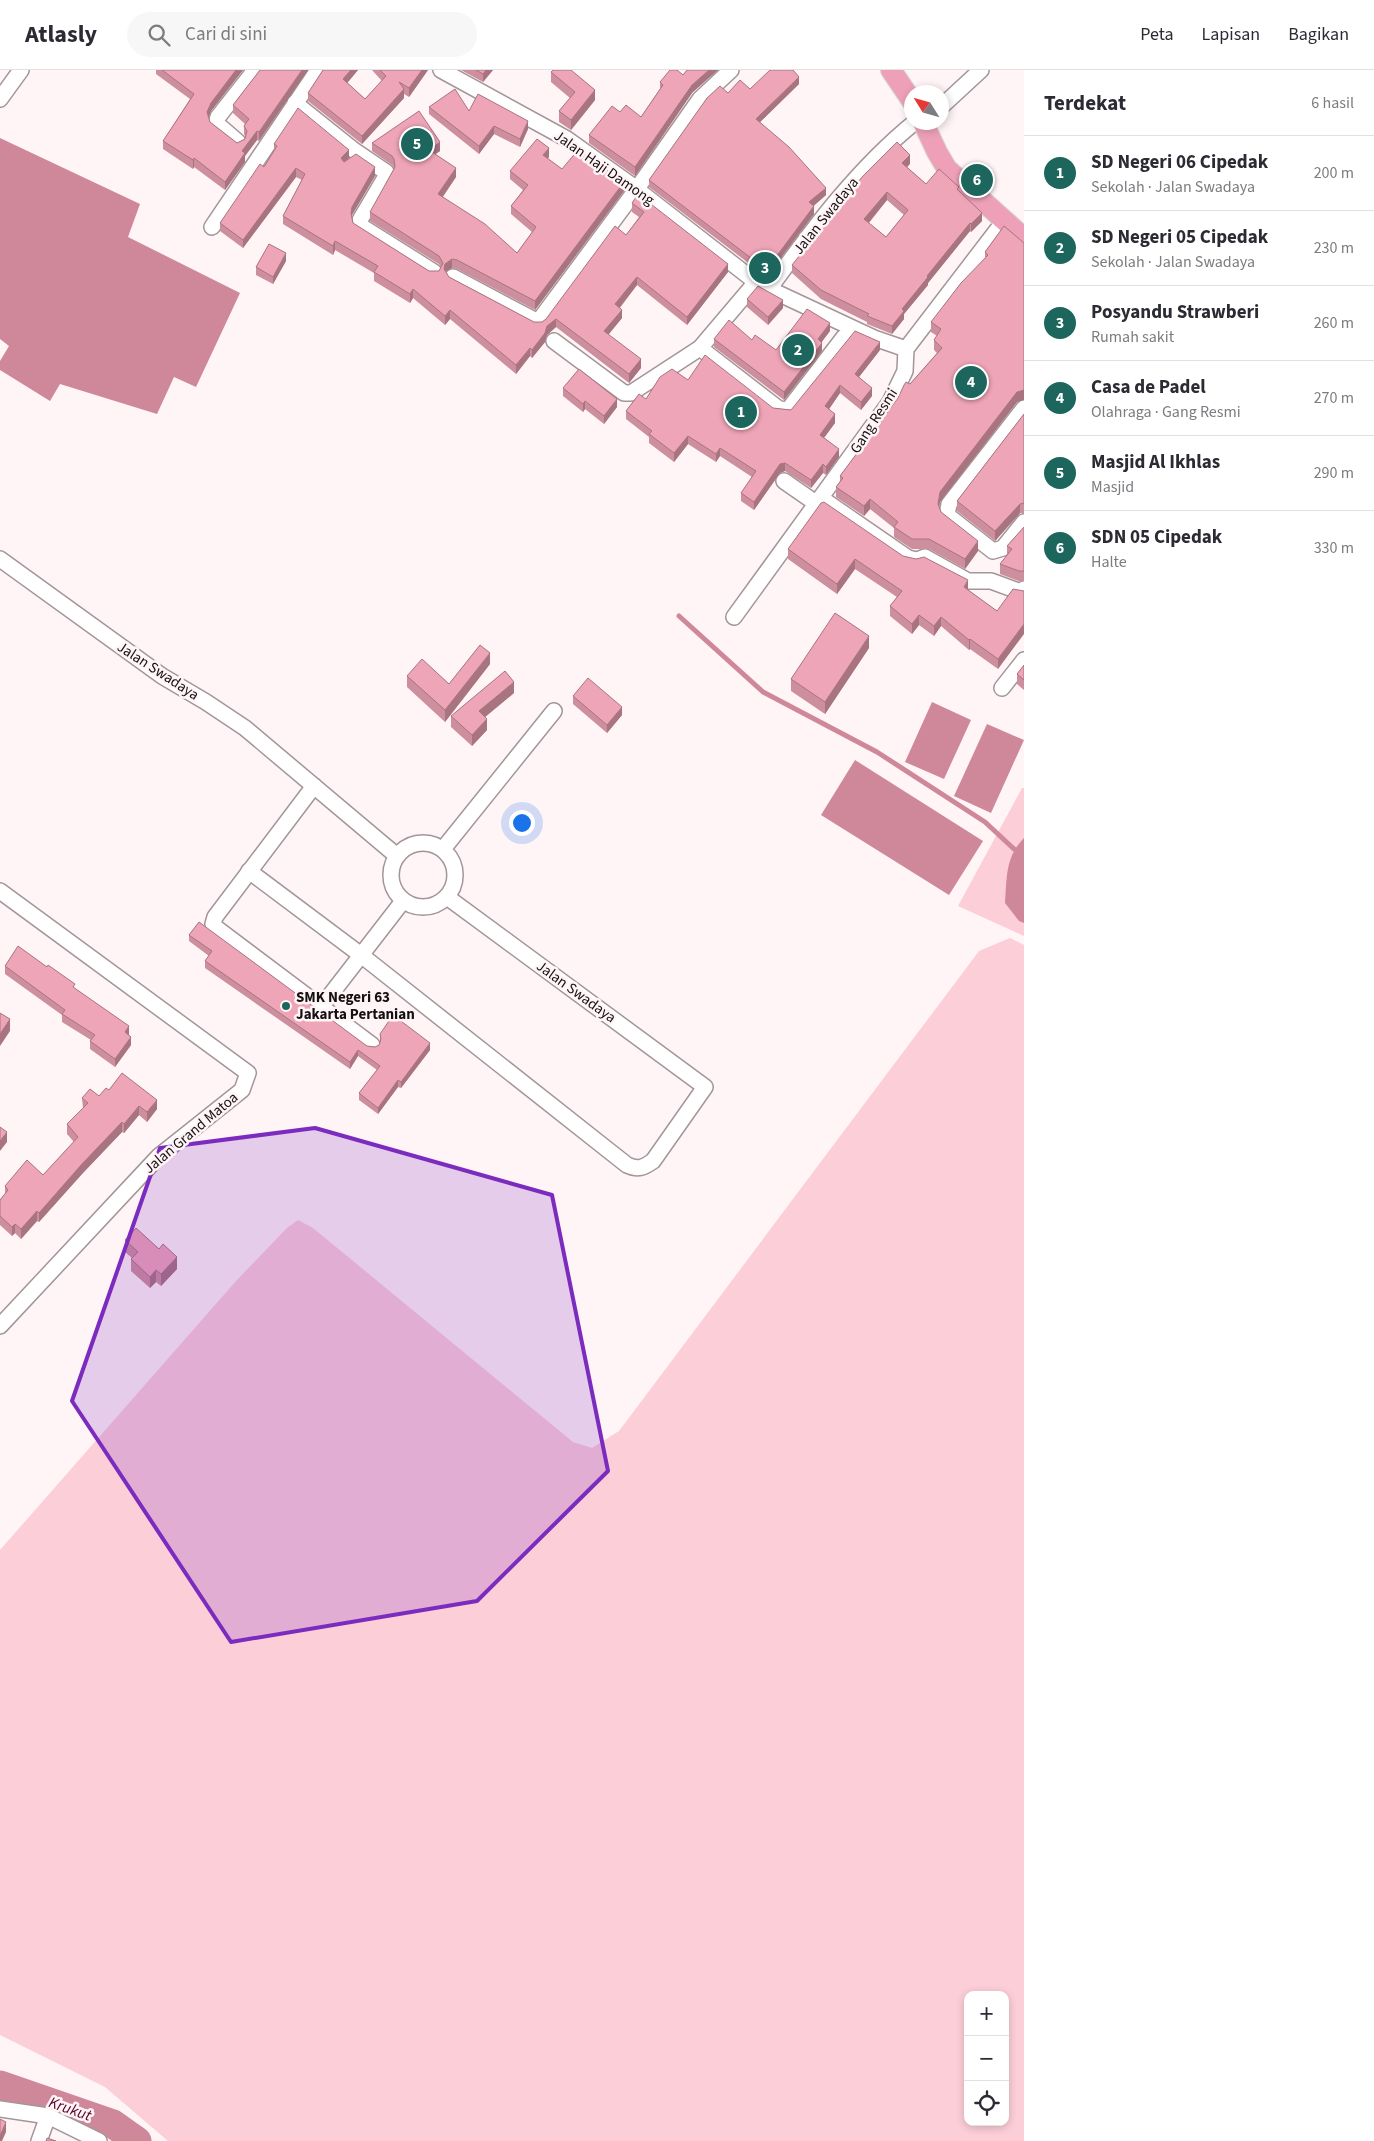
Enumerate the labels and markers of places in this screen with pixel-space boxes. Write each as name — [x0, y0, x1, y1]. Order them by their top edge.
pin: 5 — [401, 125, 433, 163]
pin: 6 — [961, 161, 993, 199]
pin: 3 — [749, 249, 781, 287]
pin: 2 — [782, 331, 814, 369]
pin: 4 — [955, 363, 987, 401]
pin: 1 — [725, 393, 757, 431]
place label: SMK Negeri 63 Jakarta Pertanian — [296, 987, 415, 1025]
marker: SMK Negeri 63 Jakarta Pertanian — [280, 1000, 292, 1012]

